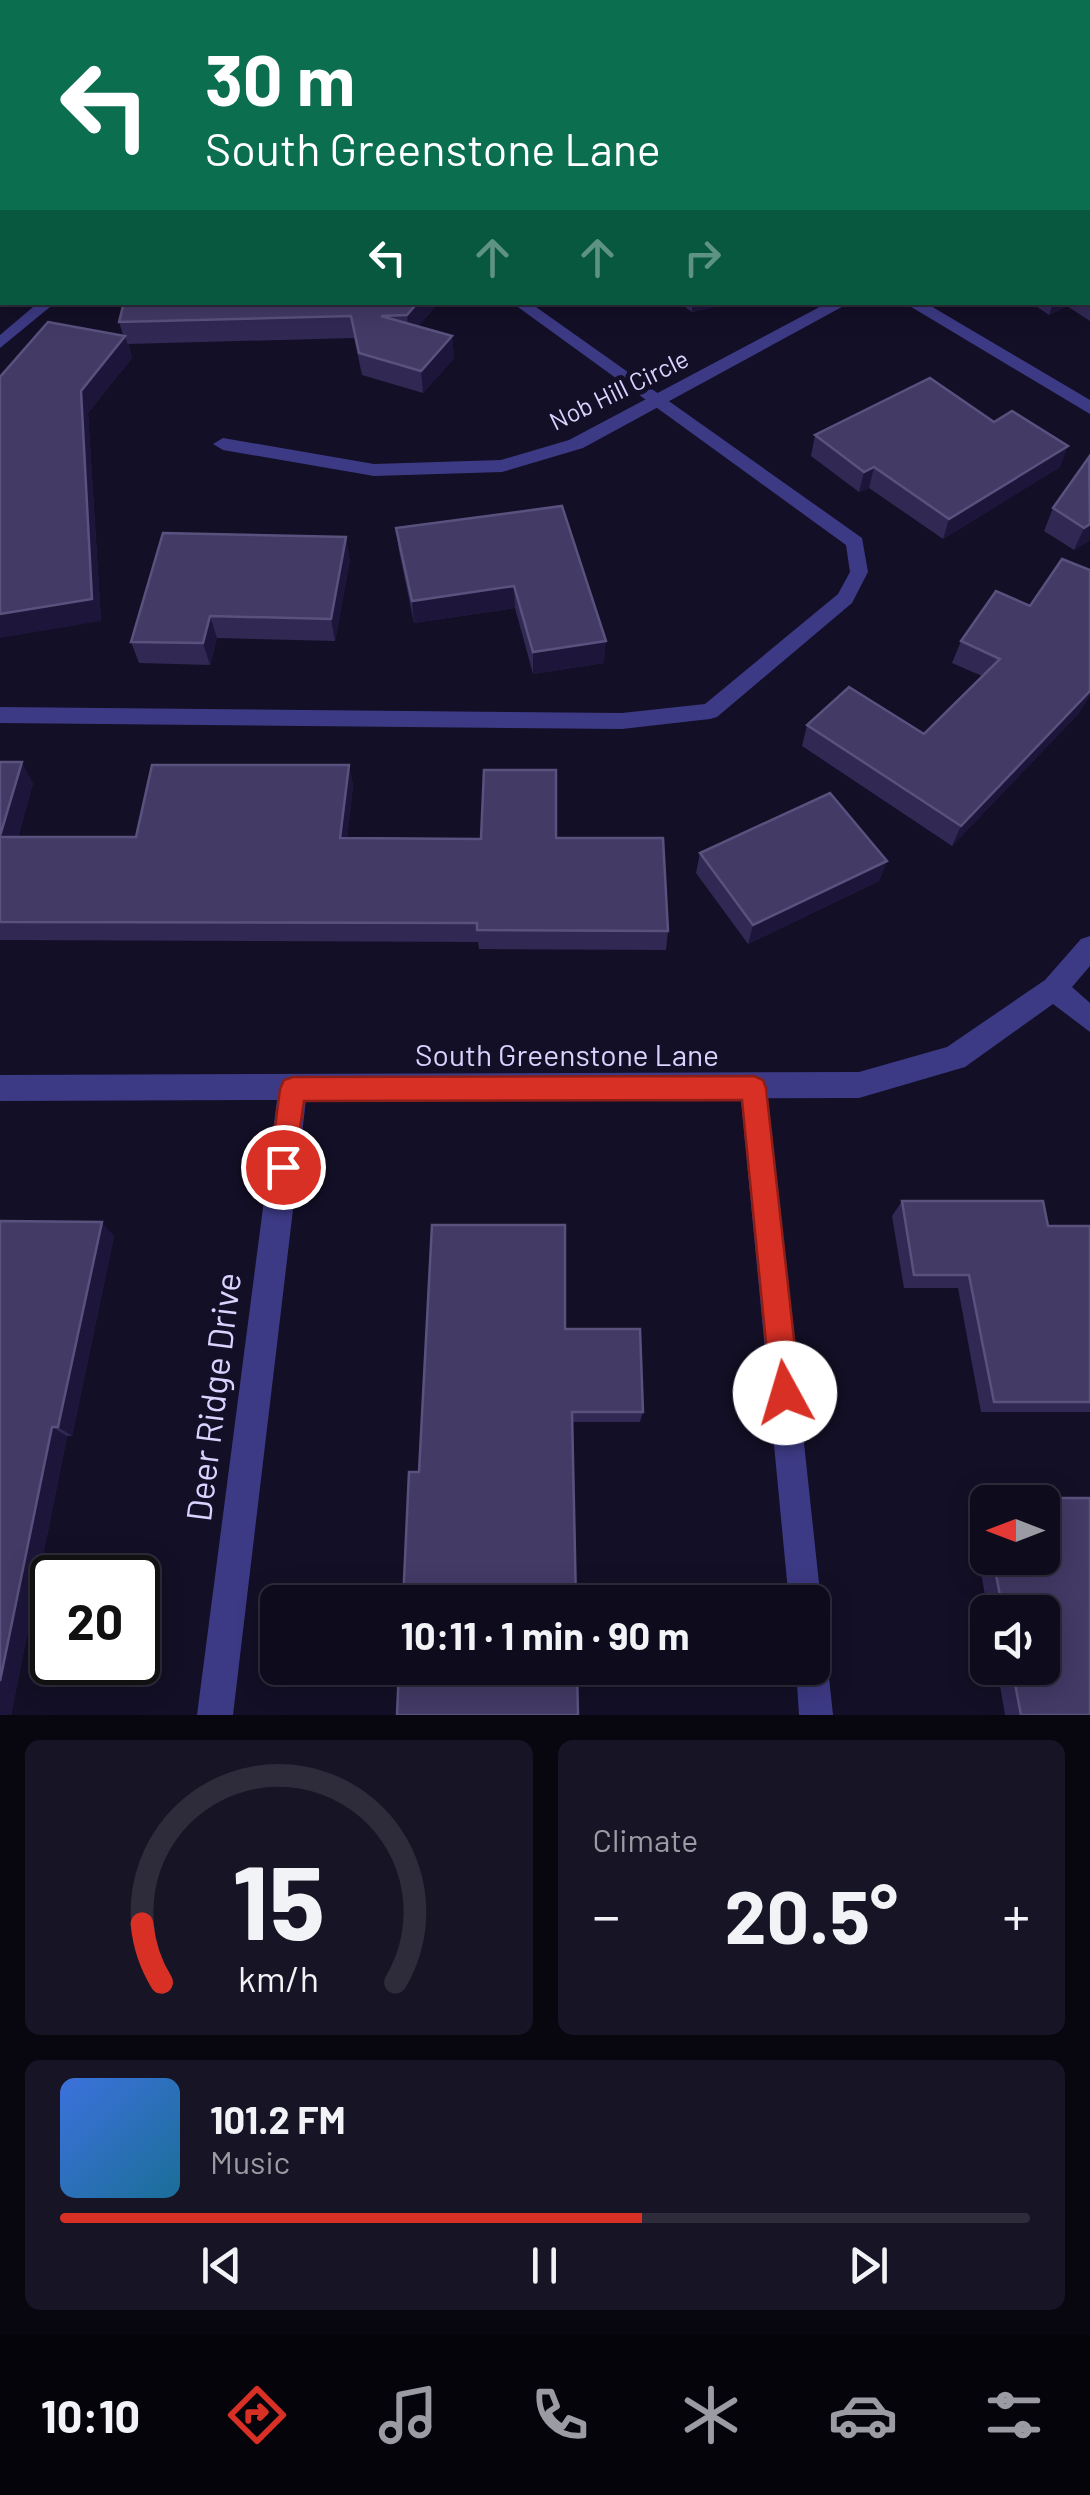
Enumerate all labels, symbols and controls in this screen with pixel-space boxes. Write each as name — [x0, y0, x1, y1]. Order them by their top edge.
text: 30 m — [205, 36, 355, 120]
icon: left — [40, 40, 170, 170]
text: South Greenstone Lane — [205, 121, 661, 175]
icon: left — [360, 230, 415, 285]
icon: ahead — [465, 230, 520, 285]
icon: ahead — [570, 230, 625, 285]
icon: right — [675, 230, 730, 285]
street label: Nob Hill Circle — [544, 343, 693, 436]
street label: South Greenstone Lane — [415, 1036, 719, 1072]
pin — [241, 1125, 326, 1210]
icon: arrive — [256, 1140, 311, 1195]
street label: Deer Ridge Drive — [176, 1270, 248, 1524]
position arrow — [733, 1341, 837, 1445]
north arrow — [970, 1485, 1060, 1575]
map controls — [970, 1485, 1060, 1685]
speed limit sign: 20 — [30, 1555, 160, 1685]
button: sound — [970, 1595, 1060, 1685]
text: 10:11 · 1 min · 90 m — [401, 1612, 689, 1658]
text: Climate — [593, 1820, 698, 1858]
text: 15 — [232, 1836, 325, 1961]
text: 20.5° — [724, 1869, 898, 1959]
text: − — [593, 1881, 620, 1947]
text: + — [1002, 1881, 1030, 1947]
text: km/h — [238, 1956, 319, 1999]
text: 101.2 FM — [210, 2096, 346, 2142]
text: Music — [210, 2142, 290, 2180]
icon: previous — [194, 2238, 249, 2293]
icon: pause — [517, 2238, 572, 2293]
icon: next — [841, 2238, 896, 2293]
icon: directions — [222, 2380, 292, 2450]
icon: music — [373, 2380, 443, 2450]
icon: phone — [525, 2380, 595, 2450]
icon: climate — [676, 2380, 746, 2450]
icon: car — [828, 2380, 898, 2450]
icon: filters — [979, 2380, 1049, 2450]
text: 10:10 — [41, 2388, 140, 2442]

